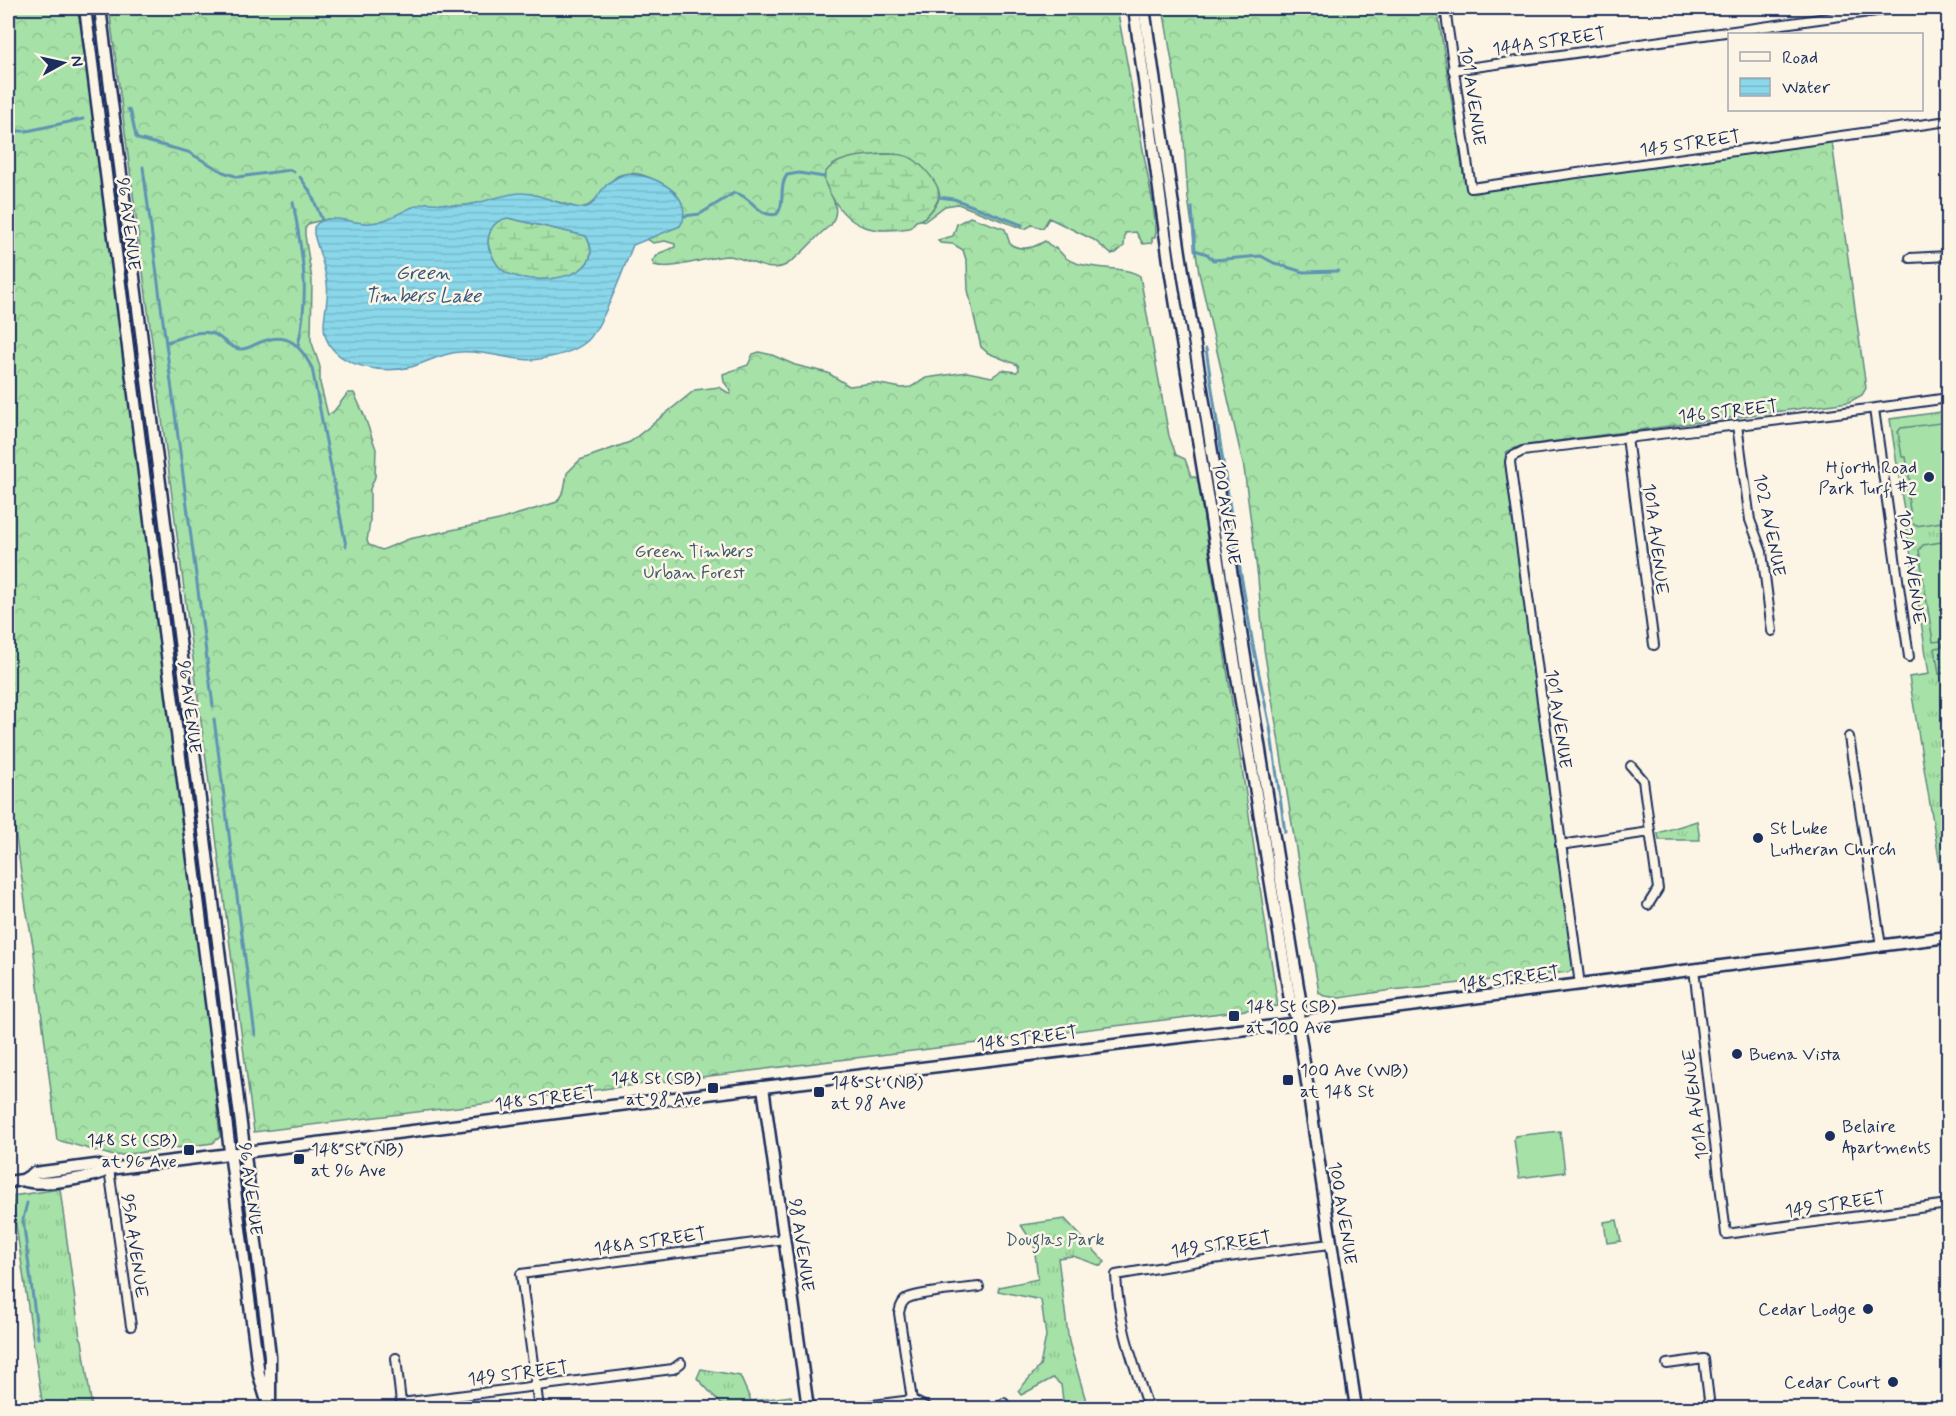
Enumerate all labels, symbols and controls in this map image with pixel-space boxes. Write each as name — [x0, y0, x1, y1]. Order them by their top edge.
street label: 144A STREET — [1491, 22, 1607, 62]
north arrow — [33, 33, 93, 93]
legend — [1728, 33, 1923, 111]
street label: 101 AVENUE — [1453, 45, 1491, 147]
text: Road — [1782, 46, 1818, 70]
text: N — [65, 54, 88, 68]
text: Water — [1782, 76, 1831, 100]
street label: 145 STREET — [1638, 125, 1742, 163]
street label: 96 AVENUE — [110, 176, 146, 272]
water label: Green Timbers Lake — [365, 260, 482, 310]
street label: 146 STREET — [1677, 395, 1779, 429]
place label: Hjorth Road Park Turf #2 — [1819, 456, 1917, 501]
street label: 100 AVENUE — [1206, 460, 1246, 566]
marker: Hjorth Road Park Turf #2 — [1922, 470, 1936, 484]
street label: 102 AVENUE — [1747, 472, 1791, 579]
street label: 101A AVENUE — [1636, 482, 1674, 597]
street label: 102A AVENUE — [1891, 508, 1931, 626]
park label: Green Timbers Urban Forest — [635, 540, 753, 585]
street label: 96 AVENUE — [171, 659, 207, 755]
street label: 101 AVENUE — [1539, 668, 1577, 770]
place label: St Luke Lutheran Church — [1770, 817, 1896, 862]
marker: St Luke Lutheran Church — [1751, 831, 1765, 845]
street label: 148 STREET — [1457, 961, 1561, 997]
place label: 148 St (SB) at 100 Ave — [1246, 995, 1337, 1040]
marker: 148 St (SB) at 100 Ave — [1227, 1009, 1241, 1023]
street label: 148 STREET — [975, 1021, 1079, 1057]
place label: Buena Vista — [1749, 1043, 1841, 1067]
street label: 101A AVENUE — [1677, 1046, 1715, 1161]
marker: Buena Vista — [1730, 1047, 1744, 1061]
place label: 100 Ave (WB) at 148 St — [1300, 1059, 1408, 1104]
place label: 148 St (SB) at 98 Ave — [611, 1067, 702, 1112]
place label: 148 St (NB) at 98 Ave — [831, 1071, 924, 1116]
marker: 100 Ave (WB) at 148 St — [1281, 1073, 1295, 1087]
street label: 148 STREET — [493, 1081, 597, 1117]
marker: 148 St (SB) at 98 Ave — [706, 1081, 720, 1095]
marker: 148 St (NB) at 98 Ave — [812, 1085, 826, 1099]
place label: Belaire Apartments — [1842, 1115, 1930, 1161]
place label: 148 St (SB) at 96 Ave — [87, 1129, 178, 1174]
marker: Belaire Apartments — [1823, 1129, 1837, 1143]
place label: 148 St (NB) at 96 Ave — [311, 1138, 404, 1183]
street label: 96 AVENUE — [232, 1141, 268, 1237]
marker: 148 St (SB) at 96 Ave — [182, 1143, 196, 1157]
marker: 148 St (NB) at 96 Ave — [292, 1152, 306, 1166]
street label: 100 AVENUE — [1322, 1160, 1362, 1266]
street label: 149 STREET — [1783, 1186, 1887, 1224]
street label: 95A AVENUE — [115, 1192, 153, 1300]
street label: 98 AVENUE — [783, 1197, 819, 1293]
street label: 148A STREET — [592, 1222, 708, 1262]
street label: 149 STREET — [1169, 1226, 1273, 1264]
park label: Douglas Park — [1005, 1228, 1105, 1254]
place label: Cedar Lodge — [1758, 1298, 1856, 1323]
marker: Cedar Lodge — [1861, 1302, 1875, 1316]
street label: 149 STREET — [466, 1356, 570, 1392]
place label: Cedar Court — [1784, 1371, 1881, 1395]
marker: Cedar Court — [1886, 1375, 1900, 1389]

